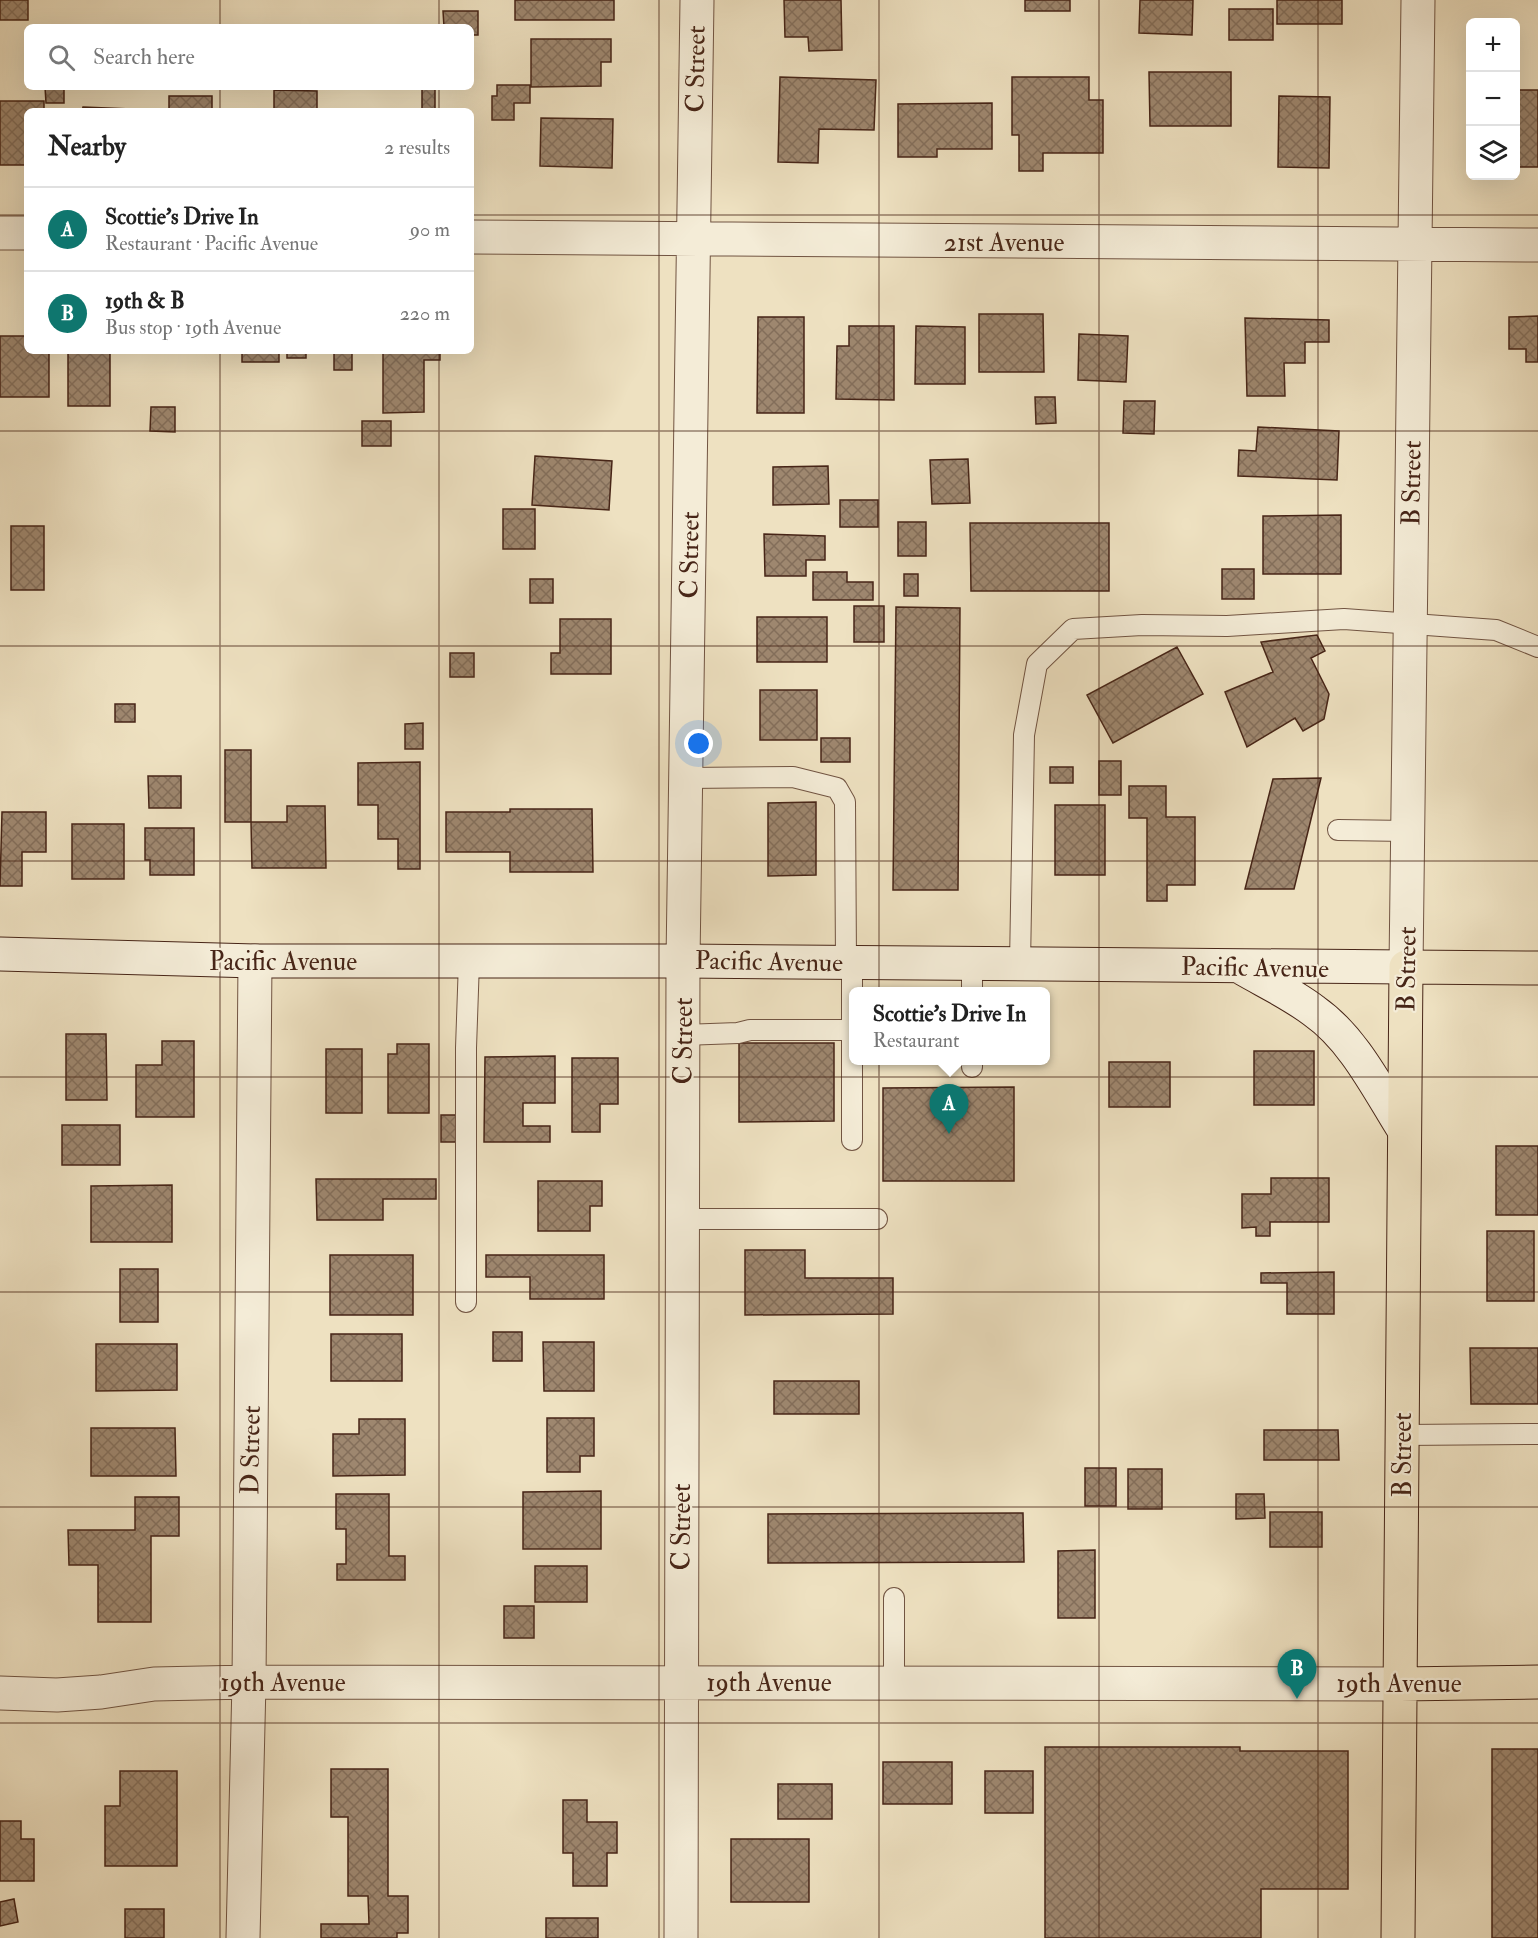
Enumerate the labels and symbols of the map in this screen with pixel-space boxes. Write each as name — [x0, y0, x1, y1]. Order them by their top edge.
street label: C Street — [679, 25, 713, 113]
street label: 21st Avenue — [944, 227, 1064, 259]
street label: B Street — [1395, 440, 1429, 526]
street label: C Street — [673, 511, 707, 599]
your location — [684, 729, 713, 758]
street label: B Street — [1390, 926, 1424, 1012]
street label: Pacific Avenue — [695, 945, 843, 979]
street label: Pacific Avenue — [209, 946, 357, 978]
street label: Pacific Avenue — [1181, 951, 1329, 985]
street label: C Street — [668, 997, 700, 1085]
pin: A — [930, 1084, 968, 1134]
street label: D Street — [234, 1405, 268, 1495]
street label: B Street — [1387, 1412, 1419, 1498]
street label: C Street — [666, 1483, 698, 1571]
pin: B — [1278, 1650, 1316, 1699]
street label: 19th Avenue — [220, 1667, 346, 1699]
street label: 19th Avenue — [706, 1667, 832, 1699]
street label: 19th Avenue — [1336, 1668, 1462, 1700]

